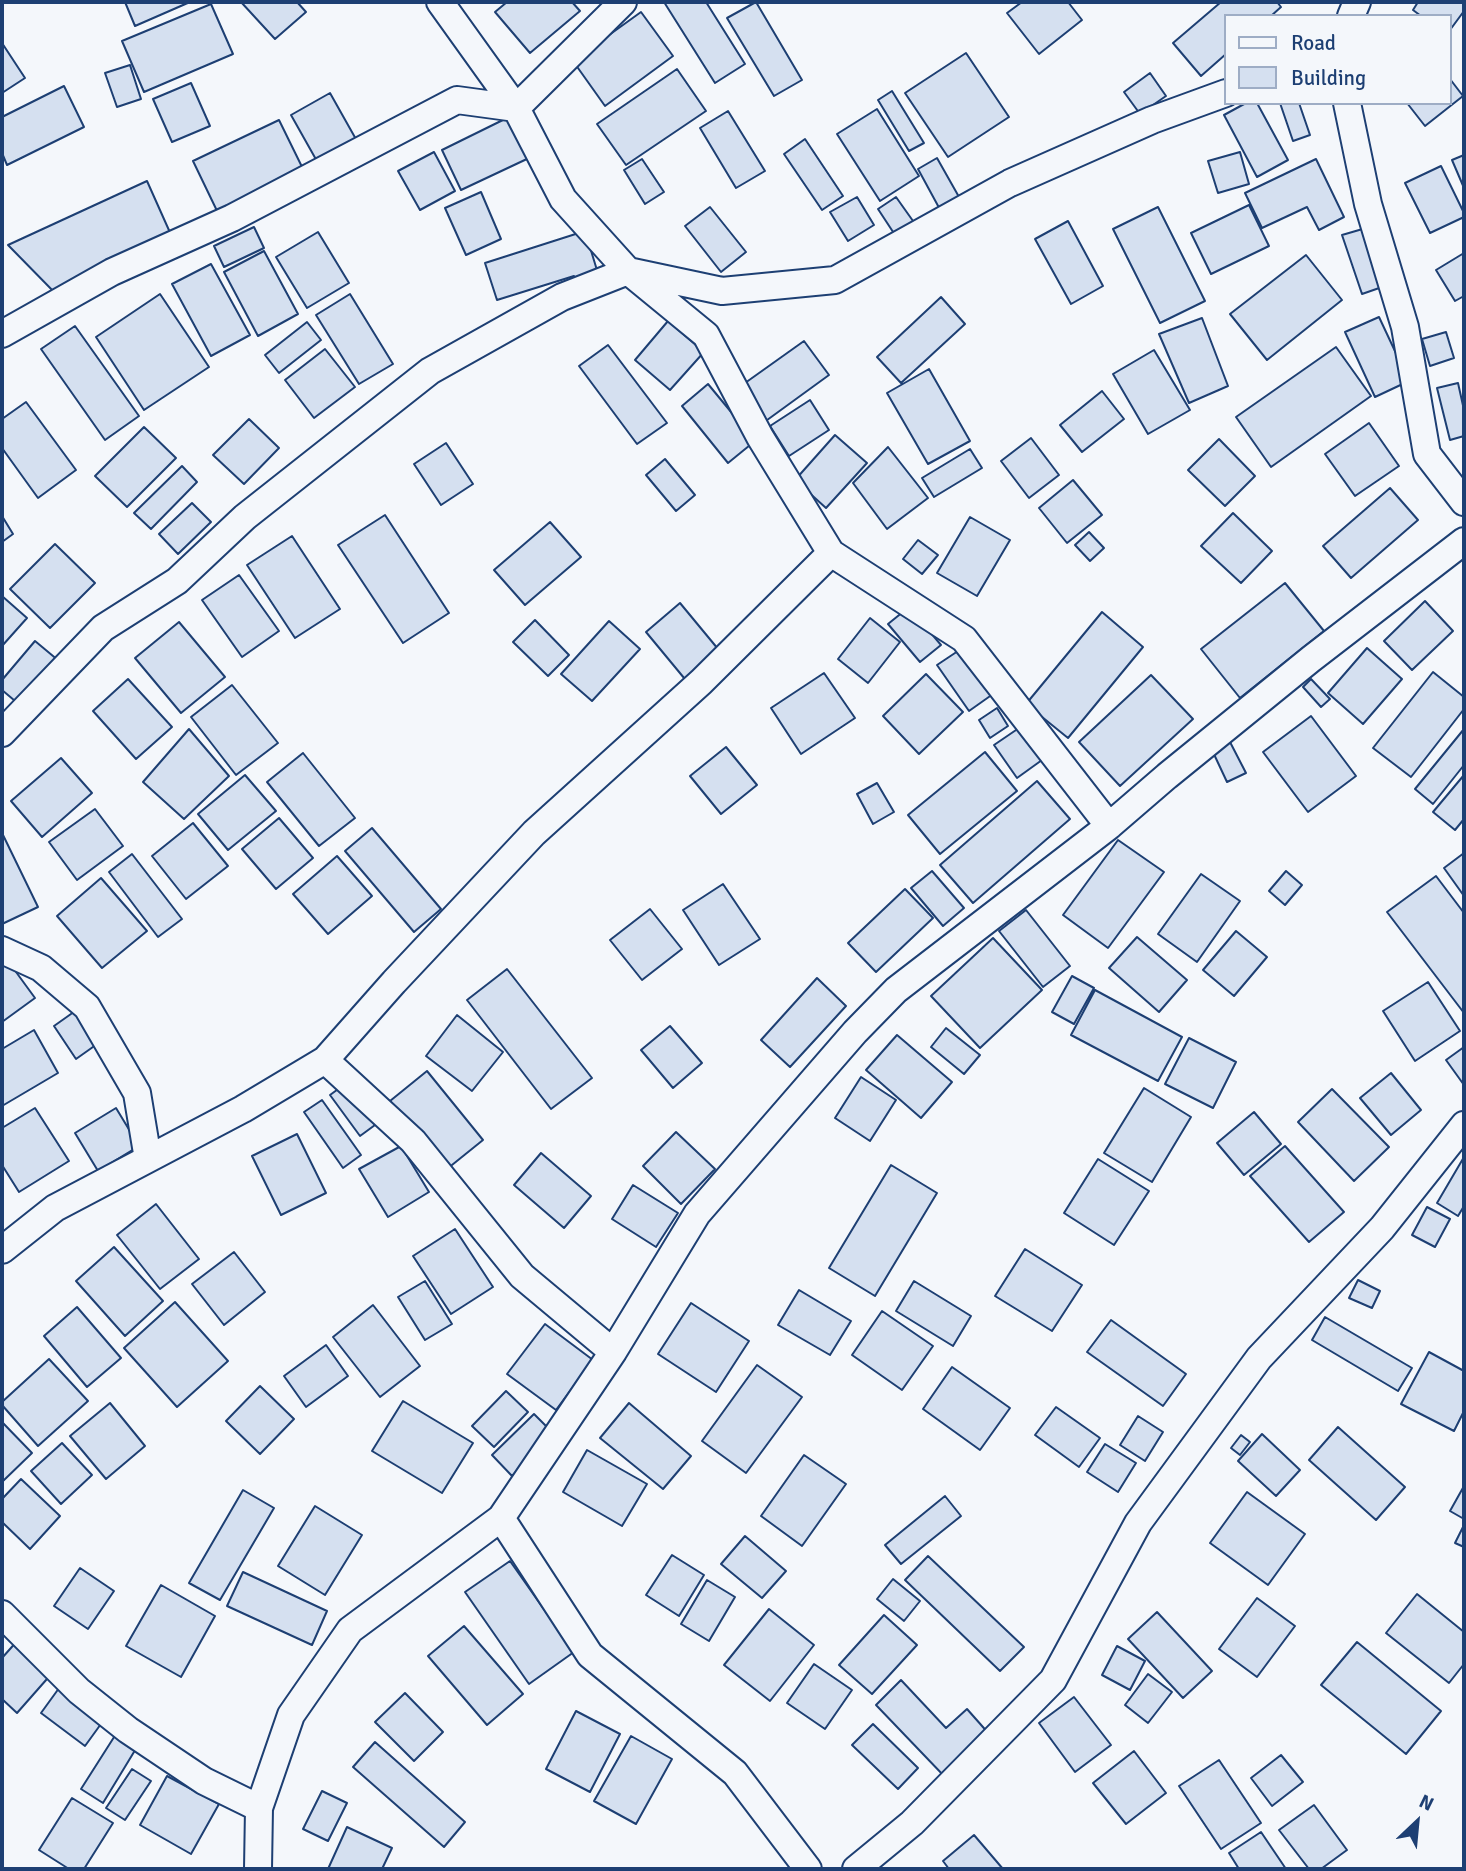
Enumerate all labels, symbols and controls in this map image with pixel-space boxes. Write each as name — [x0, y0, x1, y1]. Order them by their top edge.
legend — [1224, 14, 1452, 105]
text: Road — [1291, 30, 1336, 56]
text: Building — [1291, 65, 1366, 91]
north arrow — [1382, 1787, 1452, 1857]
text: N — [1415, 1789, 1437, 1817]

